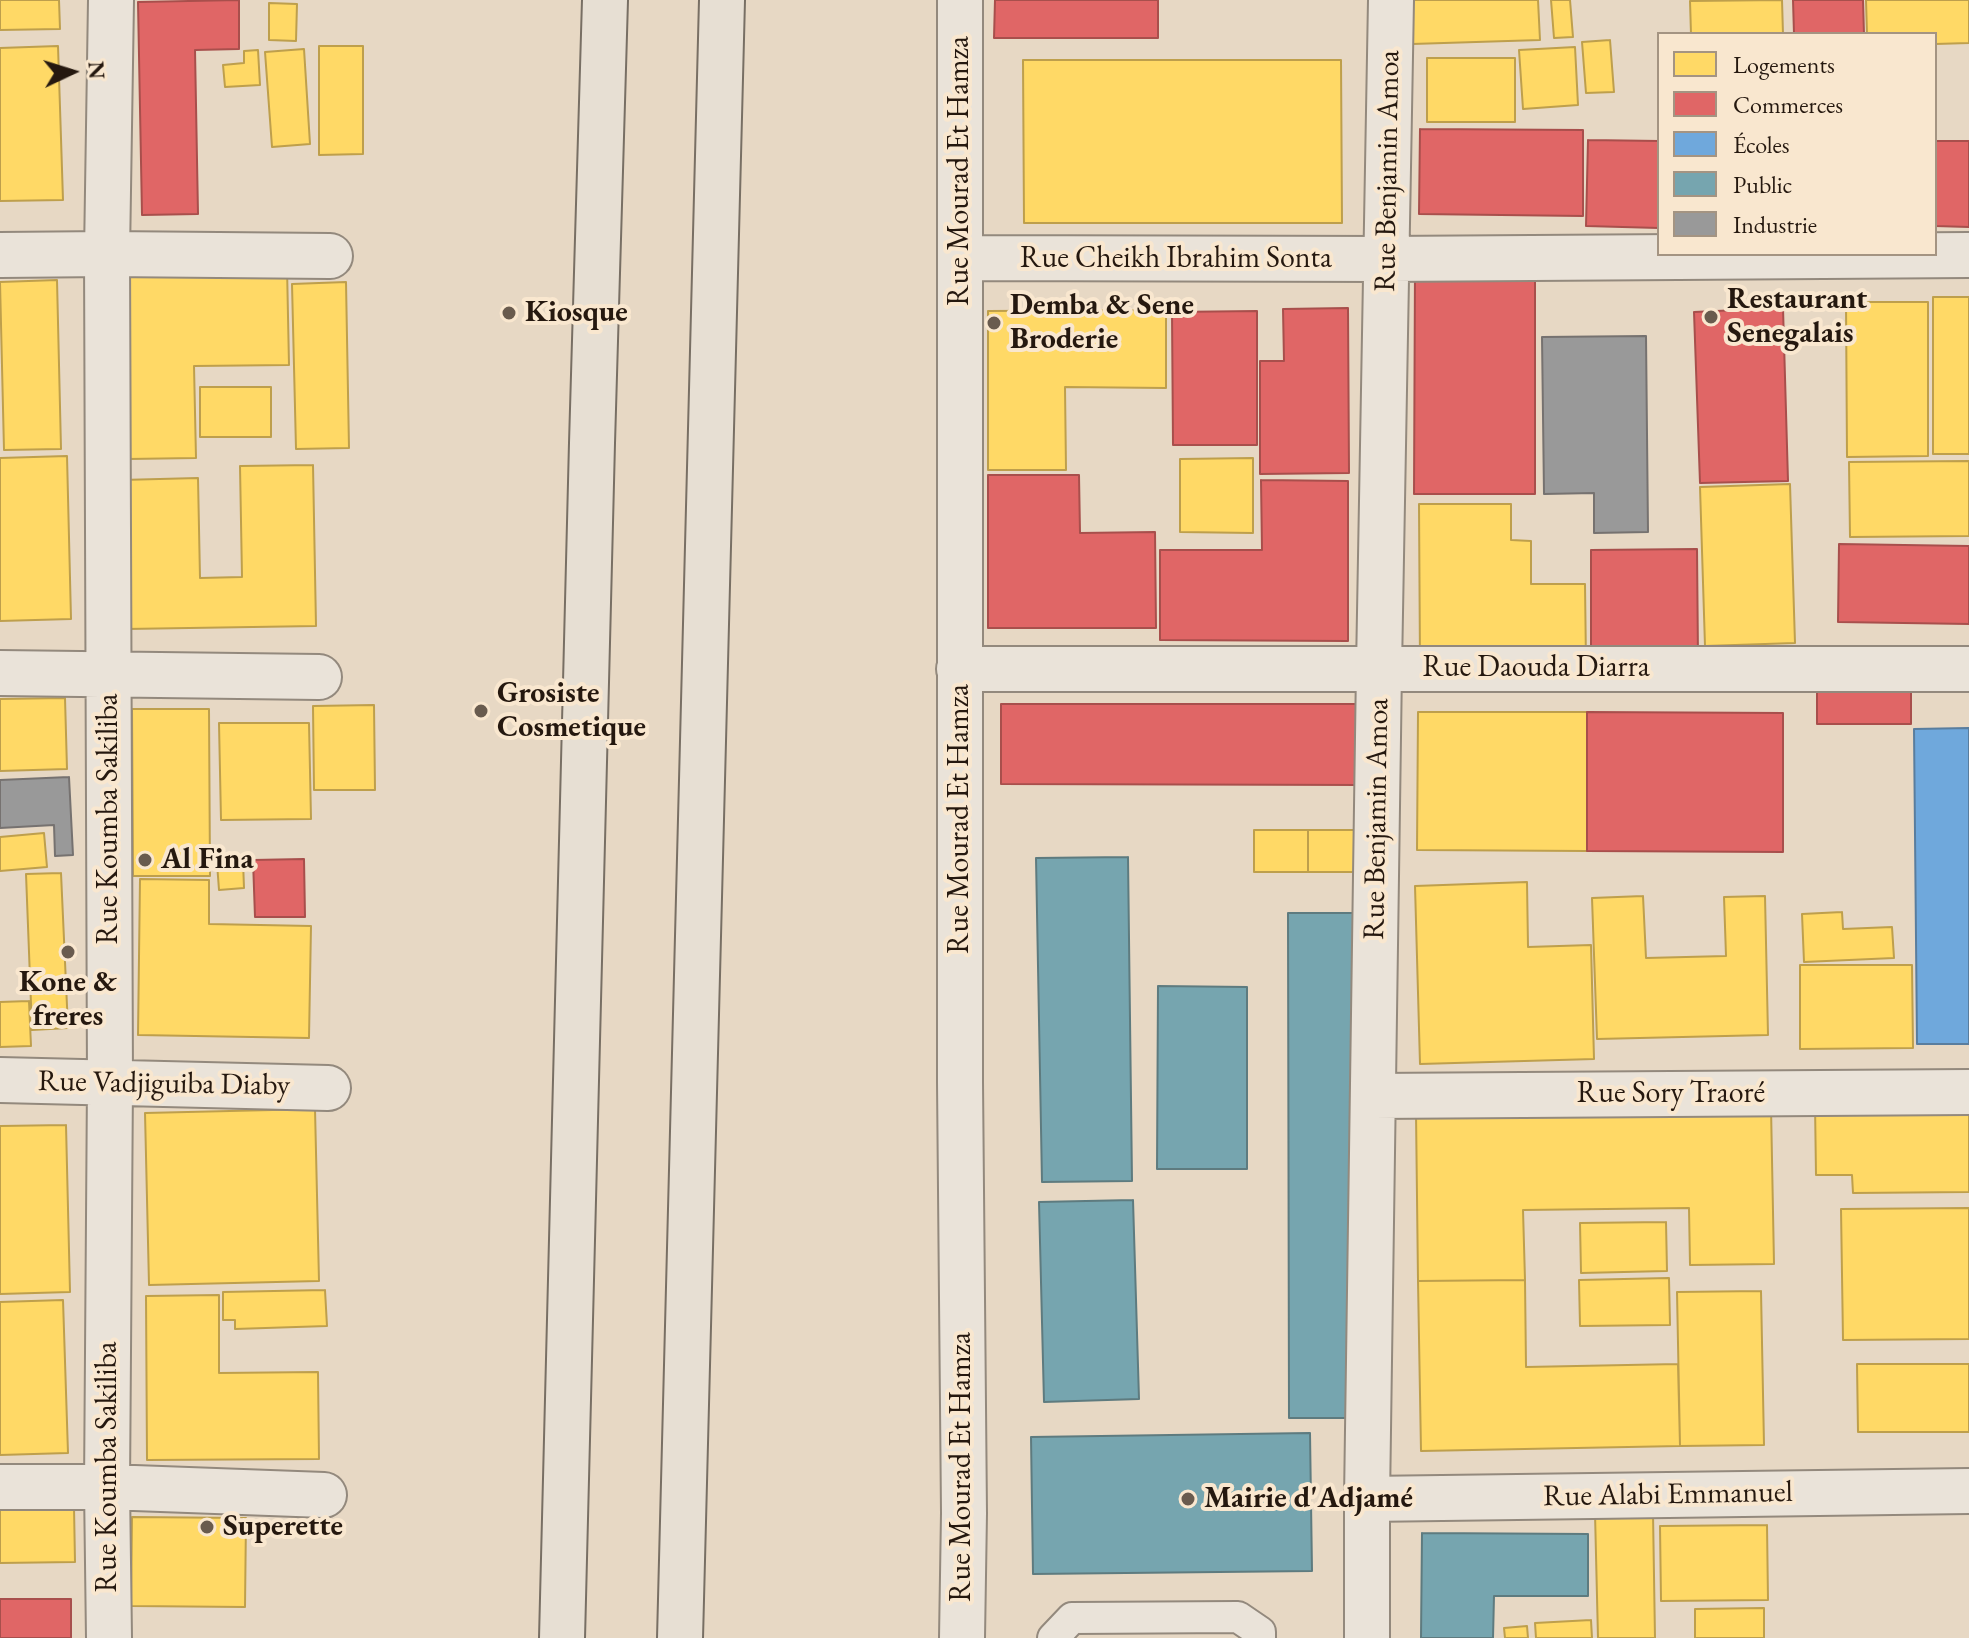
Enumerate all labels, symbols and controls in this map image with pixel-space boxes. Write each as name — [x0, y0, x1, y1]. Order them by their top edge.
north arrow — [32, 32, 112, 112]
legend — [1657, 32, 1937, 256]
street label: Rue Mourad Et Hamza — [942, 36, 978, 306]
text: Logements — [1733, 49, 1835, 80]
street label: Rue Benjamin Amoa — [1368, 50, 1408, 292]
text: N — [81, 60, 112, 80]
text: Commerces — [1733, 89, 1843, 120]
text: Écoles — [1733, 129, 1790, 160]
text: Public — [1733, 169, 1792, 200]
text: Industrie — [1733, 209, 1817, 240]
street label: Rue Cheikh Ibrahim Sonta — [1020, 241, 1332, 277]
place label: Restaurant Senegalais — [1727, 282, 1867, 352]
place label: Demba & Sene Broderie — [1010, 288, 1194, 358]
place label: Kiosque — [525, 295, 628, 331]
marker: Kiosque — [500, 304, 518, 322]
marker: Restaurant Senegalais — [1702, 308, 1720, 326]
marker: Demba & Sene Broderie — [985, 314, 1003, 332]
street label: Rue Daouda Diarra — [1422, 650, 1650, 686]
place label: Grosiste Cosmetique — [497, 676, 646, 746]
street label: Rue Mourad Et Hamza — [942, 684, 978, 954]
street label: Rue Koumba Sakiliba — [91, 694, 127, 944]
street label: Rue Benjamin Amoa — [1357, 698, 1397, 940]
marker: Grosiste Cosmetique — [472, 702, 490, 720]
place label: Al Fina — [161, 842, 254, 878]
marker: Al Fina — [136, 851, 154, 869]
marker: Kone & freres — [59, 943, 77, 961]
place label: Kone & freres — [19, 965, 117, 1036]
street label: Rue Vadjiguiba Diaby — [38, 1064, 290, 1104]
street label: Rue Sory Traoré — [1577, 1076, 1765, 1112]
street label: Rue Mourad Et Hamza — [944, 1332, 980, 1602]
street label: Rue Koumba Sakiliba — [90, 1342, 126, 1592]
street label: Rue Alabi Emmanuel — [1543, 1475, 1793, 1515]
place label: Mairie d'Adjamé — [1204, 1481, 1413, 1517]
marker: Mairie d'Adjamé — [1179, 1490, 1197, 1508]
place label: Superette — [223, 1509, 343, 1545]
marker: Superette — [198, 1518, 216, 1536]

